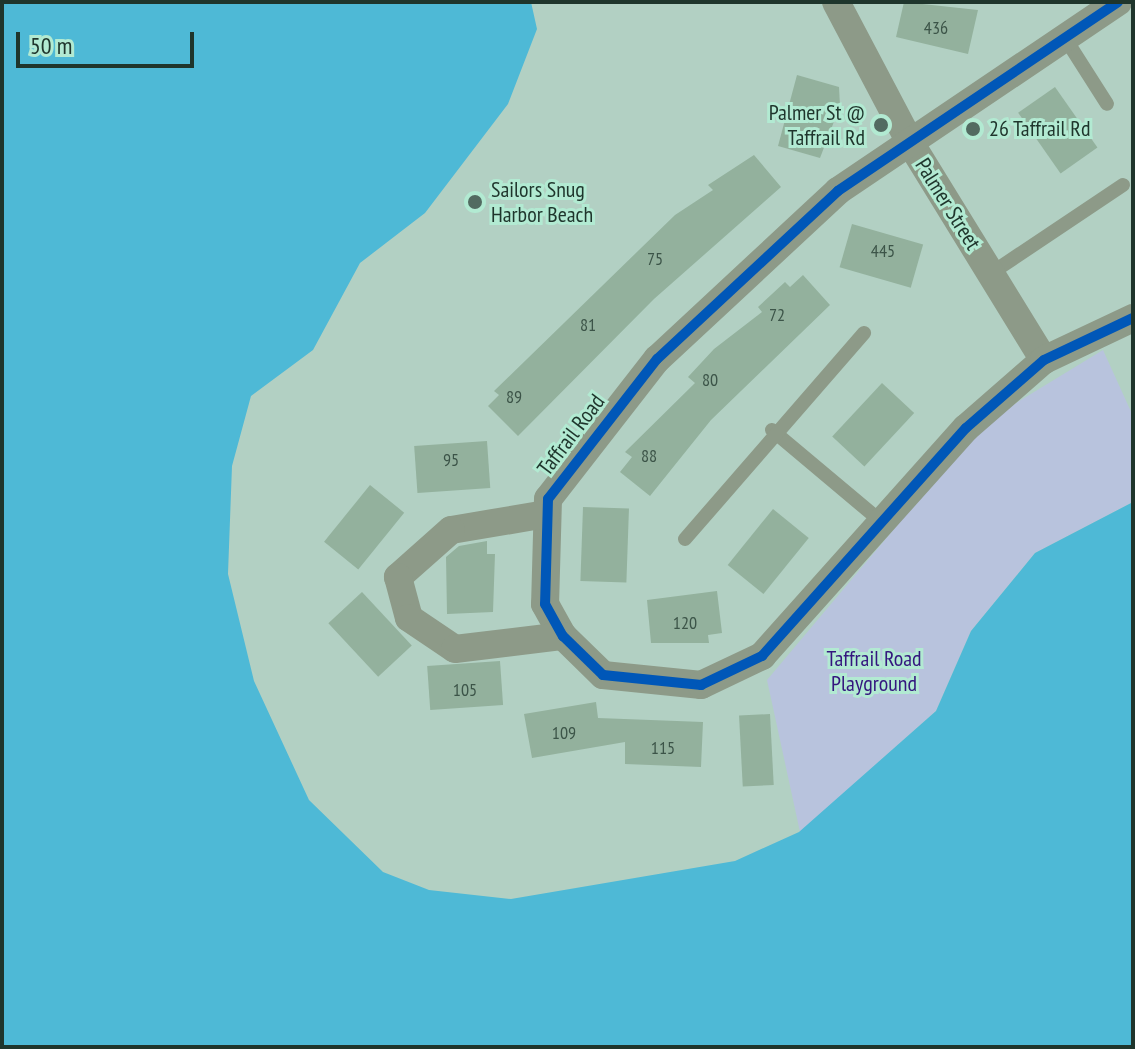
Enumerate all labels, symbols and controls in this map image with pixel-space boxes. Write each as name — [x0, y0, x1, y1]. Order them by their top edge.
scale bar — [20, 16, 198, 66]
house number: 436 — [924, 17, 948, 39]
text: 50 m — [30, 30, 72, 61]
place label: Palmer St @ Taffrail Rd — [769, 99, 865, 150]
marker: Palmer St @ Taffrail Rd — [872, 116, 890, 134]
place label: 26 Taffrail Rd — [989, 116, 1091, 142]
marker: 26 Taffrail Rd — [964, 120, 982, 138]
street label: Palmer Street — [910, 153, 986, 255]
place label: Sailors Snug Harbor Beach — [491, 176, 593, 228]
marker: Sailors Snug Harbor Beach — [466, 193, 484, 211]
house number: 445 — [871, 240, 895, 262]
house number: 75 — [647, 248, 663, 270]
house number: 72 — [769, 304, 785, 326]
house number: 81 — [580, 314, 596, 336]
house number: 80 — [702, 369, 718, 391]
house number: 89 — [506, 386, 522, 408]
street label: Taffrail Road — [532, 389, 610, 481]
house number: 88 — [641, 445, 657, 467]
house number: 95 — [443, 449, 459, 471]
house number: 120 — [673, 612, 697, 634]
park label: Taffrail Road Playground — [827, 645, 921, 696]
house number: 105 — [453, 679, 477, 701]
house number: 109 — [552, 722, 576, 744]
house number: 115 — [651, 737, 675, 759]

